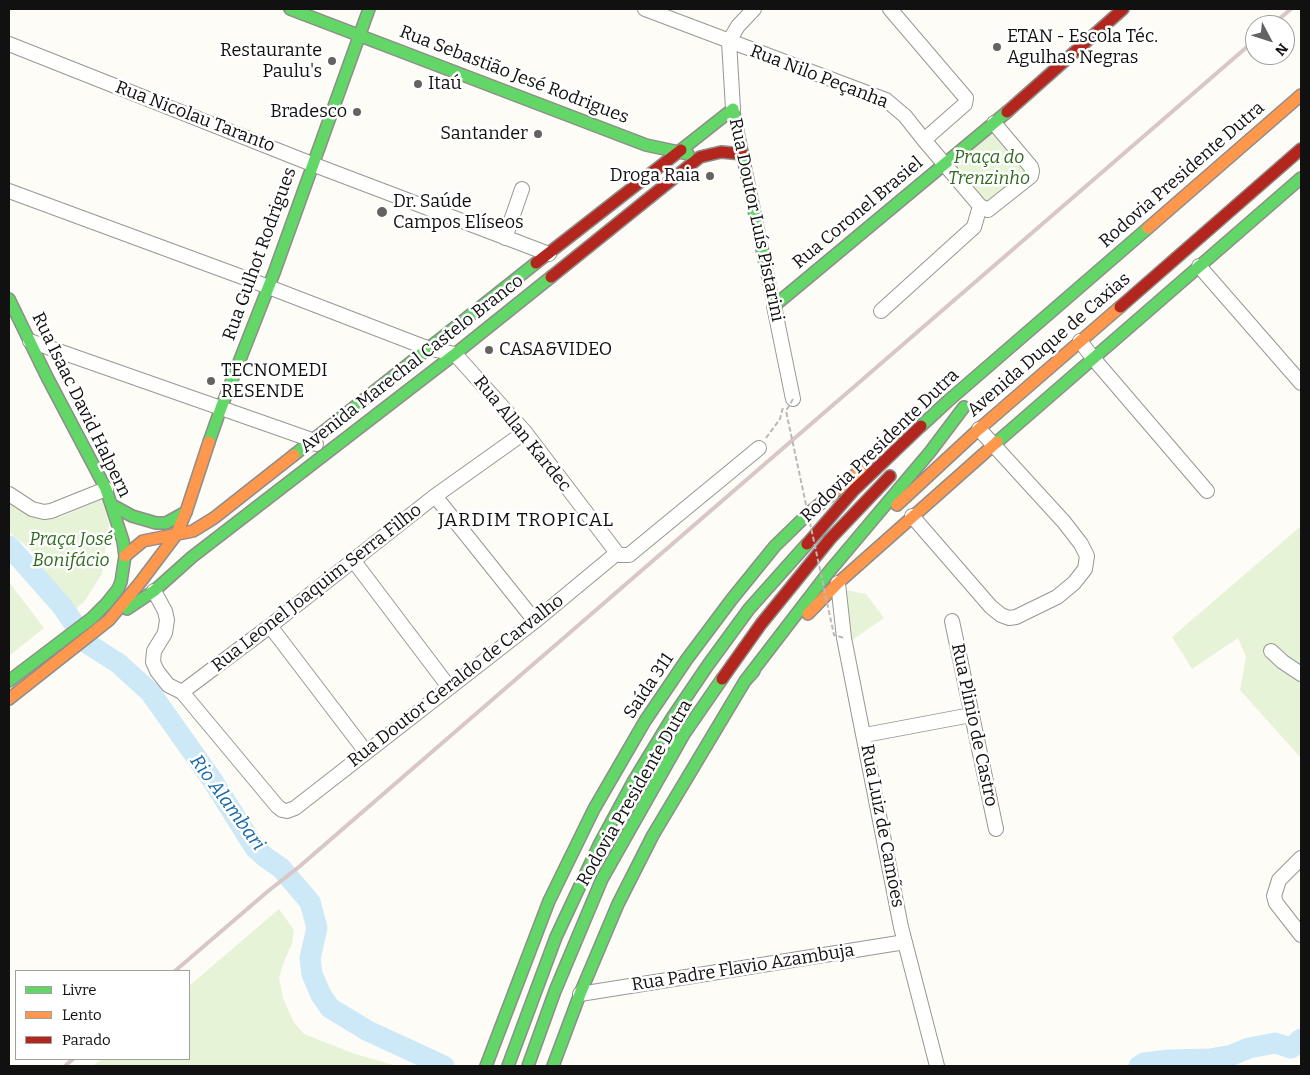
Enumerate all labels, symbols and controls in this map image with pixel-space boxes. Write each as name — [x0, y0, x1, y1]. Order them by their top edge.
north arrow — [1245, 15, 1295, 65]
street label: Rua Sebastião Jesé Rodrigues — [396, 21, 632, 129]
place label: ETAN - Escola Téc. Agulhas Negras — [1007, 26, 1158, 68]
place label: Restaurante Paulu's — [220, 40, 322, 82]
text: N — [1271, 40, 1291, 59]
street label: Rua Nilo Peçanha — [747, 41, 891, 113]
marker: ETAN - Escola Téc. Agulhas Negras — [991, 41, 1003, 53]
marker: Restaurante Paulu's — [326, 55, 338, 67]
place label: Itaú — [428, 73, 462, 95]
street label: Rua Nicolau Taranto — [112, 77, 278, 157]
marker: Itaú — [412, 78, 424, 90]
street label: Rodovia Presidente Dutra — [1095, 97, 1269, 253]
place label: Bradesco — [270, 101, 347, 123]
marker: Bradesco — [351, 106, 363, 118]
street label: Rua Doutor Luís Pistarini — [724, 116, 788, 324]
place label: Santander — [440, 123, 528, 145]
marker: Santander — [532, 128, 544, 140]
park label: Praça do Trenzinho — [948, 147, 1030, 190]
street label: Rua Coronel Brasiel — [789, 152, 927, 274]
street label: Rua Gulhot Rodrigues — [219, 165, 301, 343]
place label: Droga Raia — [610, 165, 700, 187]
marker: Droga Raia — [704, 170, 716, 182]
place label: Dr. Saúde Campos Elíseos — [393, 191, 524, 233]
marker: Dr. Saúde Campos Elíseos — [375, 205, 389, 219]
street label: Avenida Duque de Caxias — [963, 268, 1135, 422]
street label: Avenida Marechal Castelo Branco — [296, 270, 528, 458]
street label: Rua Isaac David Halpern — [27, 309, 135, 501]
place label: CASA&VIDEO — [499, 339, 612, 361]
marker: CASA&VIDEO — [483, 344, 495, 356]
place label: TECNOMEDI RESENDE — [221, 360, 328, 402]
street label: Rodovia Presidente Dutra — [796, 365, 964, 527]
street label: Rua Allan Kardec — [469, 372, 575, 496]
marker: TECNOMEDI RESENDE — [205, 375, 217, 387]
street label: Rua Leonel Joaquim Serra Filho — [208, 499, 426, 677]
district label: JARDIM TROPICAL — [436, 510, 616, 532]
park label: Praça José Bonifácio — [29, 529, 113, 572]
street label: Rua Doutor Geraldo de Carvalho — [344, 590, 568, 772]
street label: Rua Plinio de Castro — [946, 642, 1002, 808]
street label: Saída 311 — [619, 649, 679, 723]
street label: Rodovia Presidente Dutra — [573, 696, 697, 890]
street label: Rua Luiz de Camões — [856, 743, 908, 909]
water label: Rio Alambari — [185, 751, 269, 855]
street label: Rua Padre Flavio Azambuja — [630, 940, 856, 996]
legend — [15, 970, 190, 1060]
text: Livre — [62, 981, 97, 999]
text: Lento — [62, 1006, 102, 1024]
text: Parado — [62, 1031, 111, 1049]

